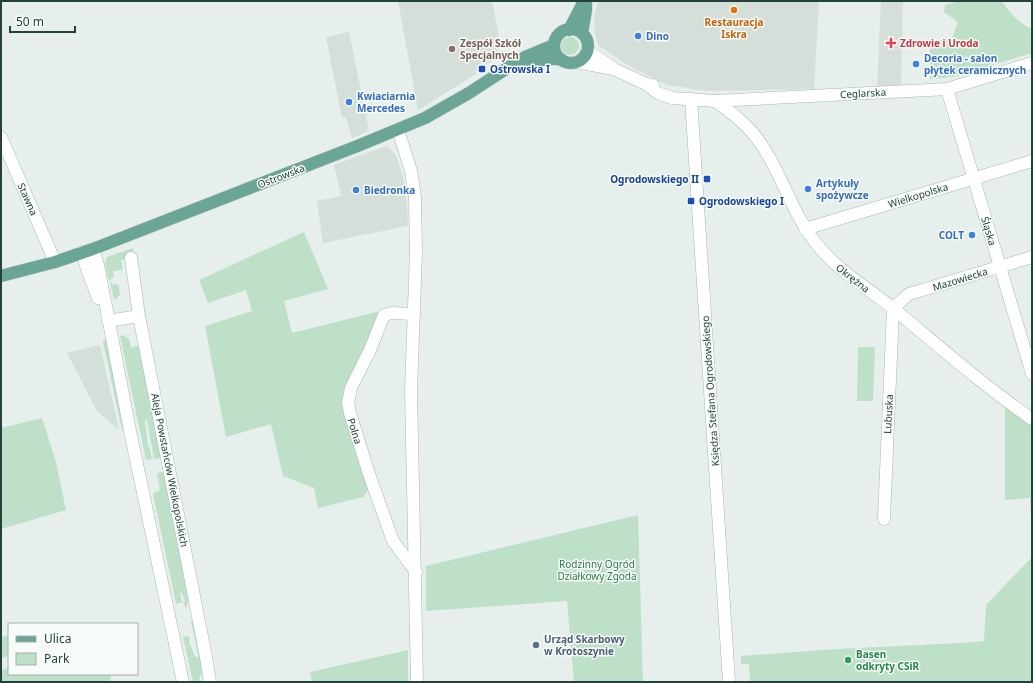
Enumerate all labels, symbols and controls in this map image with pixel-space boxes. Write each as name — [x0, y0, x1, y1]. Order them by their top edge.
marker: Restauracja Iskra — [729, 5, 739, 15]
scale bar — [10, 8, 75, 34]
text: 50 m — [16, 13, 44, 30]
place label: Restauracja Iskra — [705, 15, 763, 41]
place label: Dino — [646, 29, 669, 43]
marker: Dino — [633, 31, 643, 41]
place label: Zespół Szkół Specjalnych — [460, 36, 522, 62]
place label: Zdrowie i Uroda — [900, 36, 979, 50]
marker: Zdrowie i Uroda — [885, 37, 897, 49]
marker: Zespół Szkół Specjalnych — [447, 44, 457, 54]
place label: Decoria - salon płytek ceramicznych — [924, 51, 1026, 77]
marker: Decoria - salon płytek ceramicznych — [911, 59, 921, 69]
place label: Ostrowska I — [490, 62, 550, 76]
marker: Ostrowska I — [477, 64, 487, 74]
street label: Ceglarska — [840, 85, 886, 101]
place label: Kwiaciarnia Mercedes — [357, 89, 415, 115]
marker: Kwiaciarnia Mercedes — [344, 97, 354, 107]
street label: Ostrowska — [255, 161, 307, 191]
place label: Ogrodowskiego II — [610, 172, 699, 186]
marker: Ogrodowskiego II — [702, 174, 712, 184]
place label: Artykuły spożywcze — [816, 176, 869, 202]
street label: Wielkopolska — [886, 179, 950, 211]
street label: Stawna — [15, 180, 41, 218]
place label: Biedronka — [364, 183, 415, 197]
marker: Artykuły spożywcze — [803, 184, 813, 194]
marker: Biedronka — [351, 185, 361, 195]
place label: Ogrodowskiego I — [699, 194, 784, 208]
marker: Ogrodowskiego I — [686, 196, 696, 206]
street label: Śląska — [978, 215, 1000, 247]
place label: COLT — [939, 228, 964, 242]
marker: COLT — [967, 230, 977, 240]
street label: Okrężna — [833, 260, 873, 296]
street label: Mazowiecka — [931, 264, 989, 294]
street label: Księdza Stefana Ogrodowskiego — [698, 315, 722, 467]
street label: Aleja Powstańców Wielkopolskich — [148, 392, 192, 548]
street label: Lubuska — [880, 394, 896, 434]
street label: Polna — [344, 416, 366, 446]
park label: Rodzinny Ogród Działkowy Zgoda — [557, 557, 637, 583]
legend — [8, 623, 138, 675]
text: Ulica — [44, 630, 71, 647]
place label: Urząd Skarbowy w Krotoszynie — [544, 632, 625, 658]
marker: Urząd Skarbowy w Krotoszynie — [531, 640, 541, 650]
place label: Basen odkryty CSiR — [856, 647, 920, 673]
text: Park — [44, 650, 70, 667]
marker: Basen odkryty CSiR — [843, 655, 853, 665]

